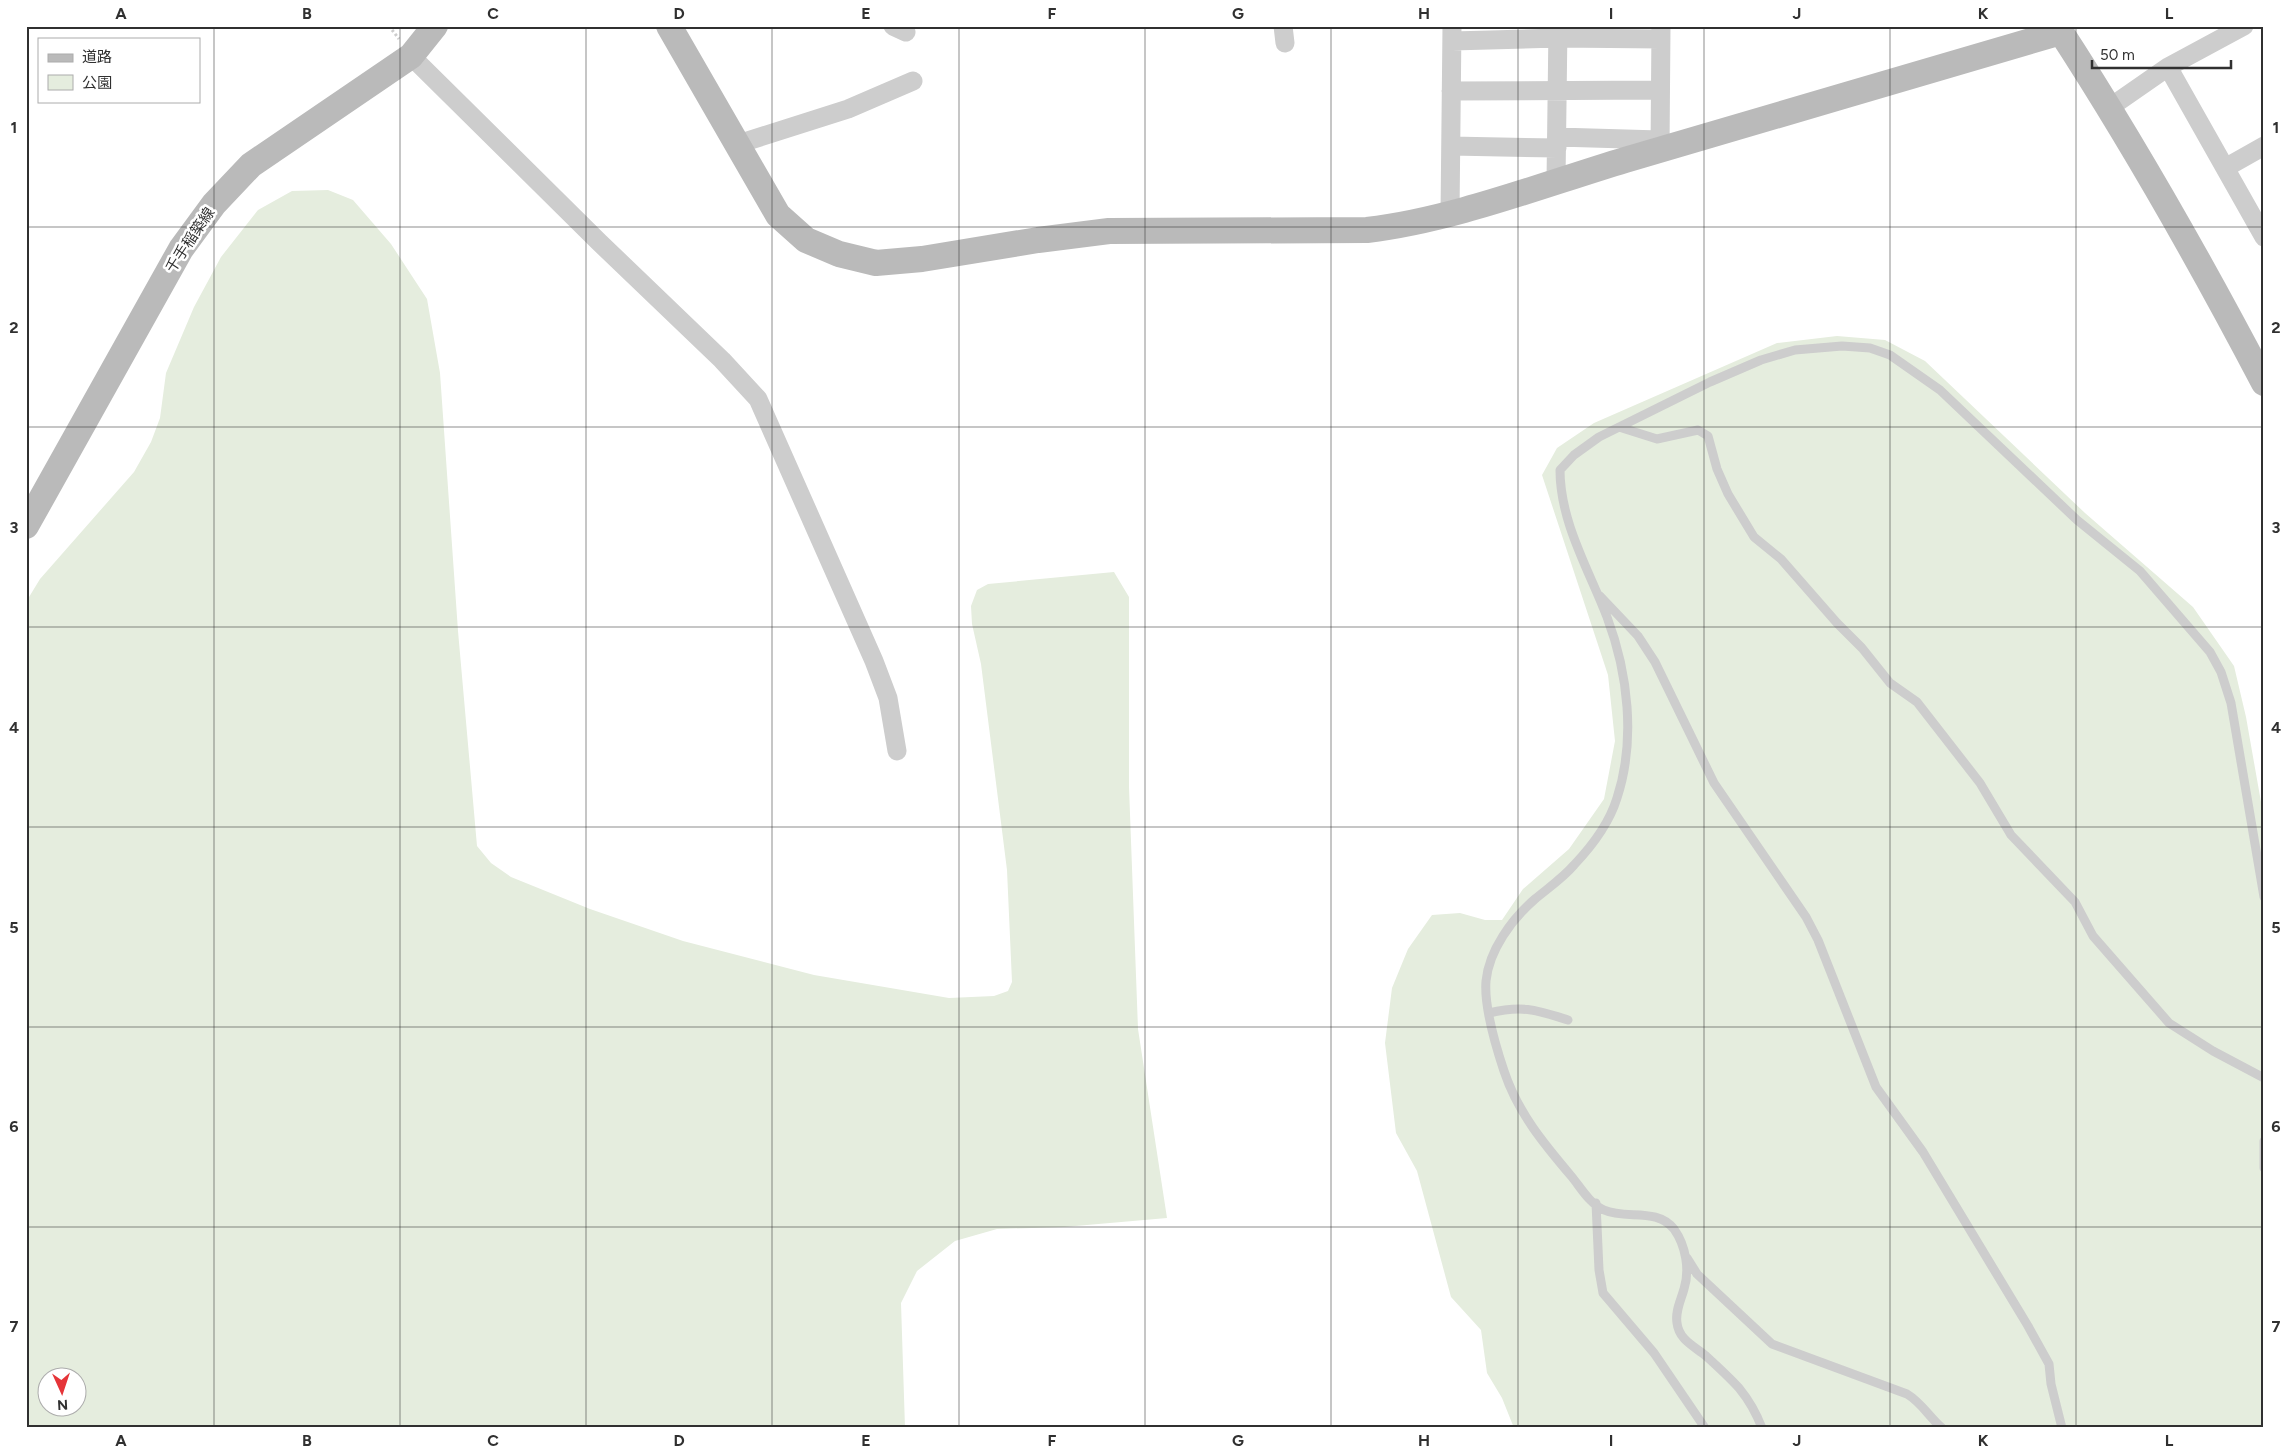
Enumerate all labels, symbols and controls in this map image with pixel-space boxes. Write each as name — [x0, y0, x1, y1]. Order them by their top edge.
text: A — [115, 4, 127, 23]
text: B — [302, 4, 312, 23]
text: C — [487, 4, 499, 23]
text: D — [673, 4, 685, 23]
text: E — [861, 4, 871, 23]
text: F — [1048, 4, 1057, 23]
text: G — [1232, 4, 1244, 23]
text: H — [1418, 4, 1430, 23]
text: I — [1609, 4, 1613, 23]
text: J — [1793, 4, 1801, 23]
text: K — [1978, 4, 1989, 23]
text: L — [2165, 4, 2174, 23]
legend — [38, 38, 200, 102]
scale bar — [2092, 38, 2231, 70]
text: 50 m — [2100, 46, 2135, 64]
text: 道路 — [82, 48, 112, 66]
text: 公園 — [82, 74, 112, 92]
text: 1 — [11, 118, 17, 137]
text: 1 — [2273, 118, 2279, 137]
street label: 千手稲築線 — [162, 204, 218, 276]
text: 2 — [9, 318, 19, 337]
text: 2 — [2271, 318, 2281, 337]
text: 3 — [10, 518, 19, 537]
text: 3 — [2272, 518, 2281, 537]
text: 4 — [9, 718, 19, 737]
text: 4 — [2271, 718, 2281, 737]
text: 5 — [9, 918, 19, 937]
text: 5 — [2271, 918, 2281, 937]
text: 6 — [9, 1117, 19, 1136]
text: 6 — [2271, 1117, 2281, 1136]
text: 7 — [10, 1317, 19, 1336]
text: 7 — [2272, 1317, 2281, 1336]
north arrow — [38, 1366, 88, 1416]
text: N — [57, 1396, 69, 1413]
text: A — [115, 1431, 127, 1450]
text: B — [302, 1431, 312, 1450]
text: C — [487, 1431, 499, 1450]
text: D — [673, 1431, 685, 1450]
text: E — [861, 1431, 871, 1450]
text: F — [1048, 1431, 1057, 1450]
text: G — [1232, 1431, 1244, 1450]
text: H — [1418, 1431, 1430, 1450]
text: I — [1609, 1431, 1613, 1450]
text: J — [1793, 1431, 1801, 1450]
text: K — [1978, 1431, 1989, 1450]
text: L — [2165, 1431, 2174, 1450]

